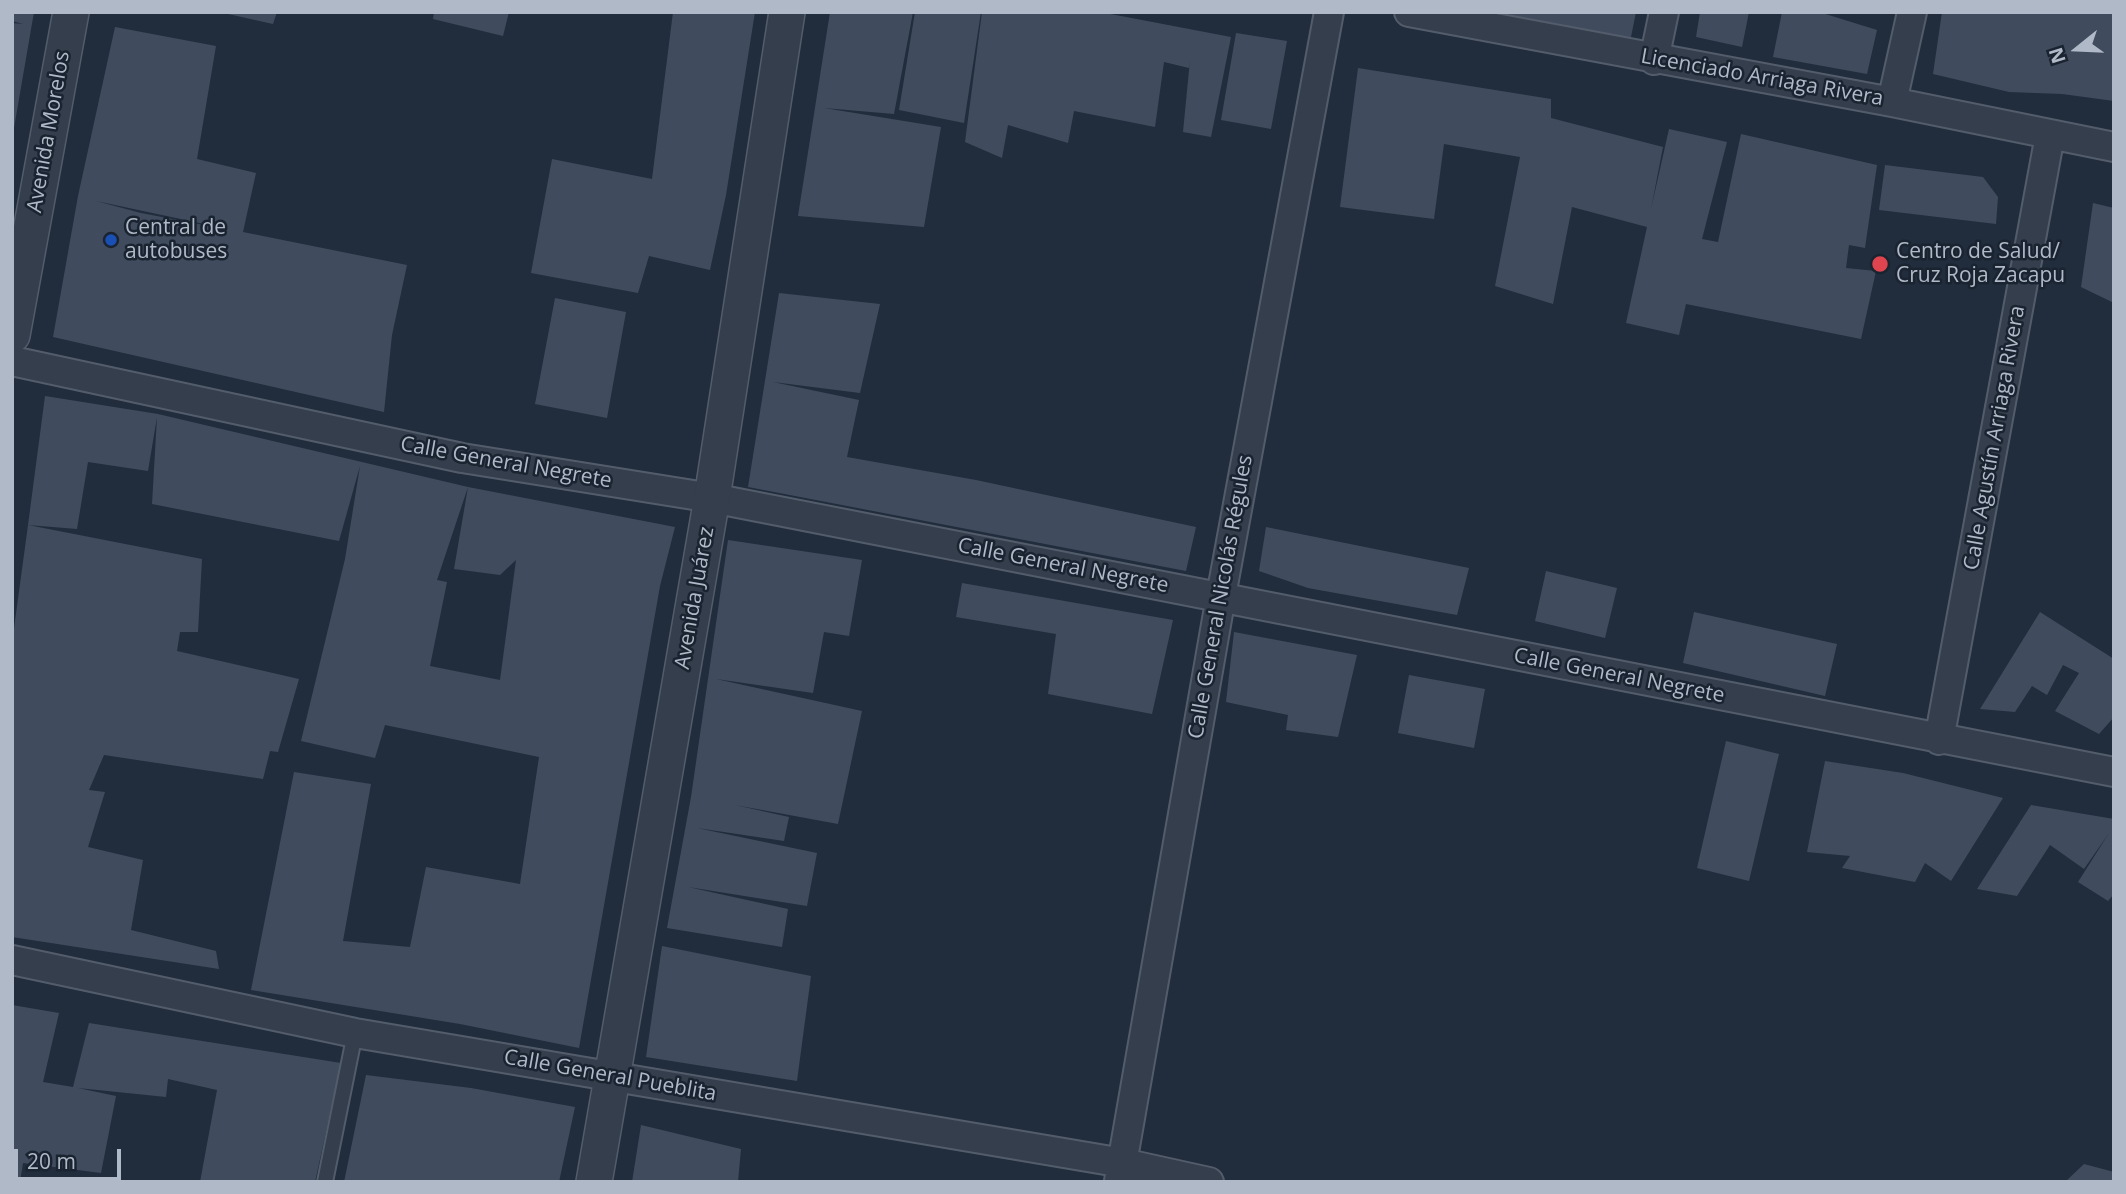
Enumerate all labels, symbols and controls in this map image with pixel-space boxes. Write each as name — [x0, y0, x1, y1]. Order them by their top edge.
north arrow — [2042, 14, 2112, 84]
street label: Licenciado Arriaga Rivera — [1639, 44, 1885, 112]
text: N — [2042, 44, 2072, 67]
street label: Avenida Morelos — [22, 49, 76, 215]
place label: Central de autobuses — [125, 215, 227, 265]
marker: Central de autobuses — [103, 232, 119, 248]
place label: Centro de Salud/ Cruz Roja Zacapu — [1896, 239, 2065, 289]
marker: Centro de Salud/ Cruz Roja Zacapu — [1870, 254, 1890, 274]
street label: Calle Agustín Arriaga Rivera — [1959, 304, 2031, 572]
street label: Calle General Negrete — [398, 432, 614, 494]
street label: Calle General Nicolás Régules — [1184, 453, 1258, 741]
street label: Avenida Juárez — [670, 525, 720, 671]
street label: Calle General Negrete — [955, 533, 1171, 599]
street label: Calle General Negrete — [1511, 643, 1727, 709]
street label: Calle General Pueblita — [502, 1045, 718, 1107]
scale bar — [18, 1134, 124, 1178]
text: 20 m — [27, 1147, 76, 1175]

